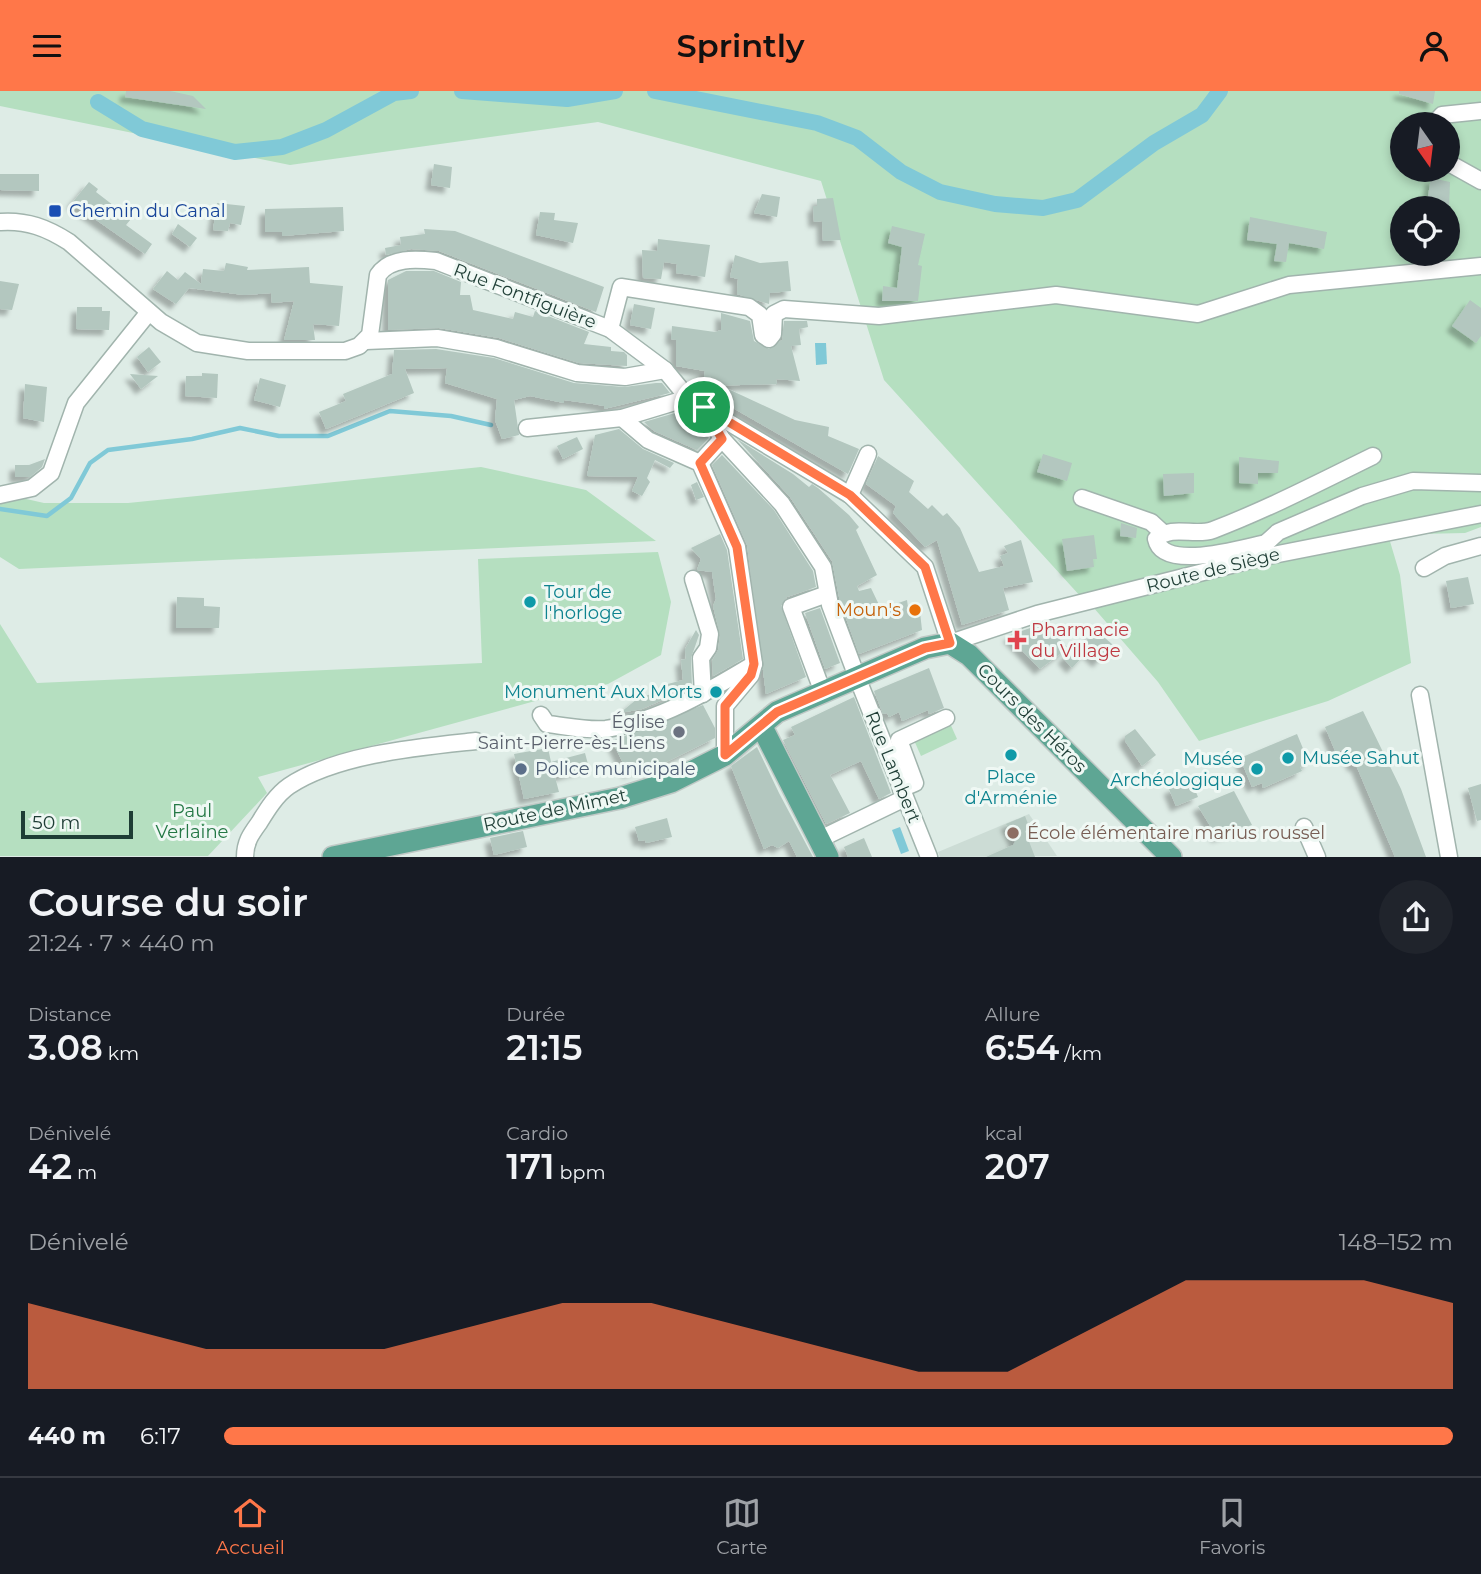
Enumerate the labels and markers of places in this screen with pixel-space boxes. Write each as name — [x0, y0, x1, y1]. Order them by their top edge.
place label: Chemin du Canal — [69, 200, 226, 222]
marker: Chemin du Canal — [47, 203, 63, 219]
pin — [674, 377, 734, 437]
place label: Tour de l'horloge — [544, 581, 622, 624]
marker: Tour de l'horloge — [522, 594, 538, 610]
place label: Moun's — [836, 599, 901, 621]
marker: Moun's — [907, 602, 923, 618]
place label: Pharmacie du Village — [1031, 619, 1129, 662]
marker: Pharmacie du Village — [1009, 632, 1025, 648]
place label: Monument Aux Morts — [504, 681, 702, 703]
marker: Monument Aux Morts — [708, 684, 724, 700]
place label: Église Saint-Pierre-ès-Liens — [478, 711, 665, 754]
marker: Église Saint-Pierre-ès-Liens — [671, 724, 687, 740]
marker: Place d'Arménie — [1003, 747, 1019, 763]
place label: Musée Sahut — [1302, 747, 1420, 769]
place label: Musée Archéologique — [1110, 748, 1243, 791]
marker: Musée Sahut — [1280, 750, 1296, 766]
place label: Police municipale — [535, 758, 696, 780]
marker: Police municipale — [513, 761, 529, 777]
marker: Musée Archéologique — [1249, 761, 1265, 777]
place label: Place d'Arménie — [965, 766, 1058, 809]
place label: École élémentaire marius roussel — [1027, 822, 1325, 844]
marker: École élémentaire marius roussel — [1005, 825, 1021, 841]

